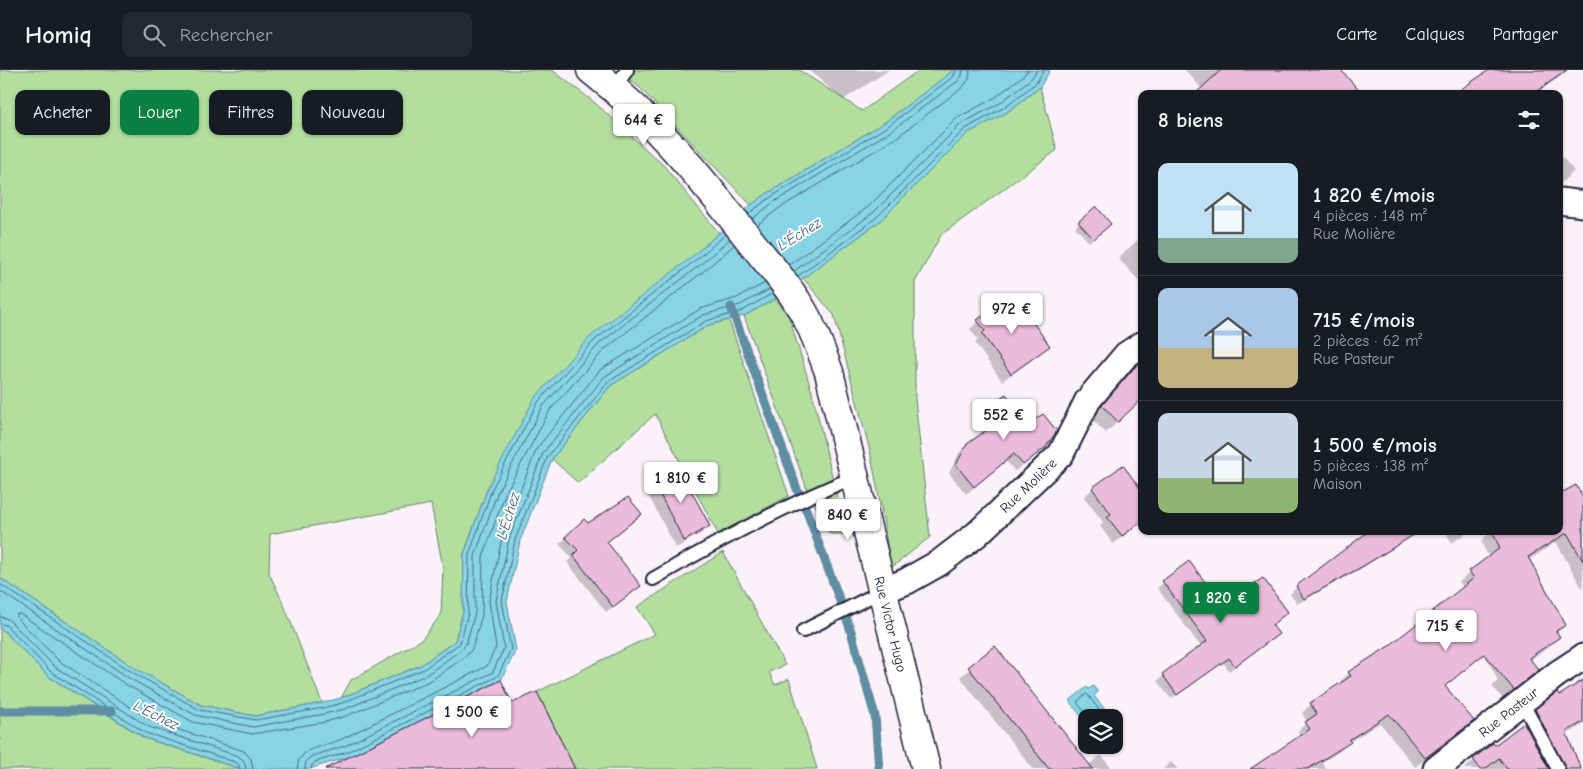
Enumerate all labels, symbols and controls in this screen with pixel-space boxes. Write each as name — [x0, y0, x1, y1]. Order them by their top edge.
search box — [122, 12, 472, 57]
text: Homiq — [25, 21, 92, 49]
icon: search — [140, 21, 168, 49]
text: Rechercher — [180, 24, 273, 46]
text: Carte — [1336, 24, 1377, 45]
text: Calques — [1405, 24, 1465, 45]
text: Partager — [1493, 24, 1558, 45]
chip: Acheter — [15, 90, 110, 135]
chip: Louer — [120, 90, 199, 135]
chip: Filtres — [209, 90, 292, 135]
chip: Nouveau — [302, 90, 403, 135]
pin: 644 € — [609, 104, 679, 146]
icon: filters — [1515, 106, 1543, 134]
text: 8 biens — [1158, 108, 1223, 132]
text: 644 € — [624, 111, 664, 129]
icon: home — [1198, 183, 1258, 243]
text: 1 820 €/mois — [1313, 183, 1435, 207]
text: 4 pièces · 148 m² — [1313, 207, 1427, 225]
water label: L'Échez — [773, 212, 825, 254]
text: Rue Molière — [1313, 225, 1395, 243]
pin: 972 € — [977, 292, 1047, 335]
text: 972 € — [992, 300, 1032, 318]
icon: home — [1198, 308, 1258, 368]
text: 715 €/mois — [1313, 308, 1415, 332]
text: 2 pièces · 62 m² — [1313, 332, 1422, 350]
text: Rue Pasteur — [1313, 350, 1394, 368]
pin: 552 € — [969, 398, 1039, 441]
text: 552 € — [983, 406, 1025, 424]
icon: home — [1198, 433, 1258, 493]
text: 1 500 €/mois — [1313, 433, 1437, 457]
street label: Rue Molière — [996, 454, 1060, 516]
text: 5 pièces · 138 m² — [1313, 457, 1428, 475]
pin: 1 810 € — [635, 462, 727, 504]
text: 1 810 € — [655, 469, 707, 487]
text: Maison — [1313, 475, 1362, 493]
water label: L'Échez — [491, 489, 524, 542]
pin: 840 € — [813, 498, 883, 541]
text: 840 € — [827, 506, 869, 524]
street label: Rue Victor Hugo — [871, 575, 911, 674]
pin: 1 820 € — [1175, 582, 1267, 624]
text: 1 820 € — [1194, 589, 1248, 607]
pin: 715 € — [1411, 610, 1481, 652]
text: 715 € — [1427, 617, 1465, 635]
street label: Rue Pasteur — [1475, 683, 1542, 741]
water label: L'Échez — [130, 695, 183, 734]
pin: 1 500 € — [426, 696, 518, 738]
text: 1 500 € — [444, 703, 500, 721]
map controls — [1078, 709, 1123, 754]
button: layers — [1078, 709, 1123, 754]

